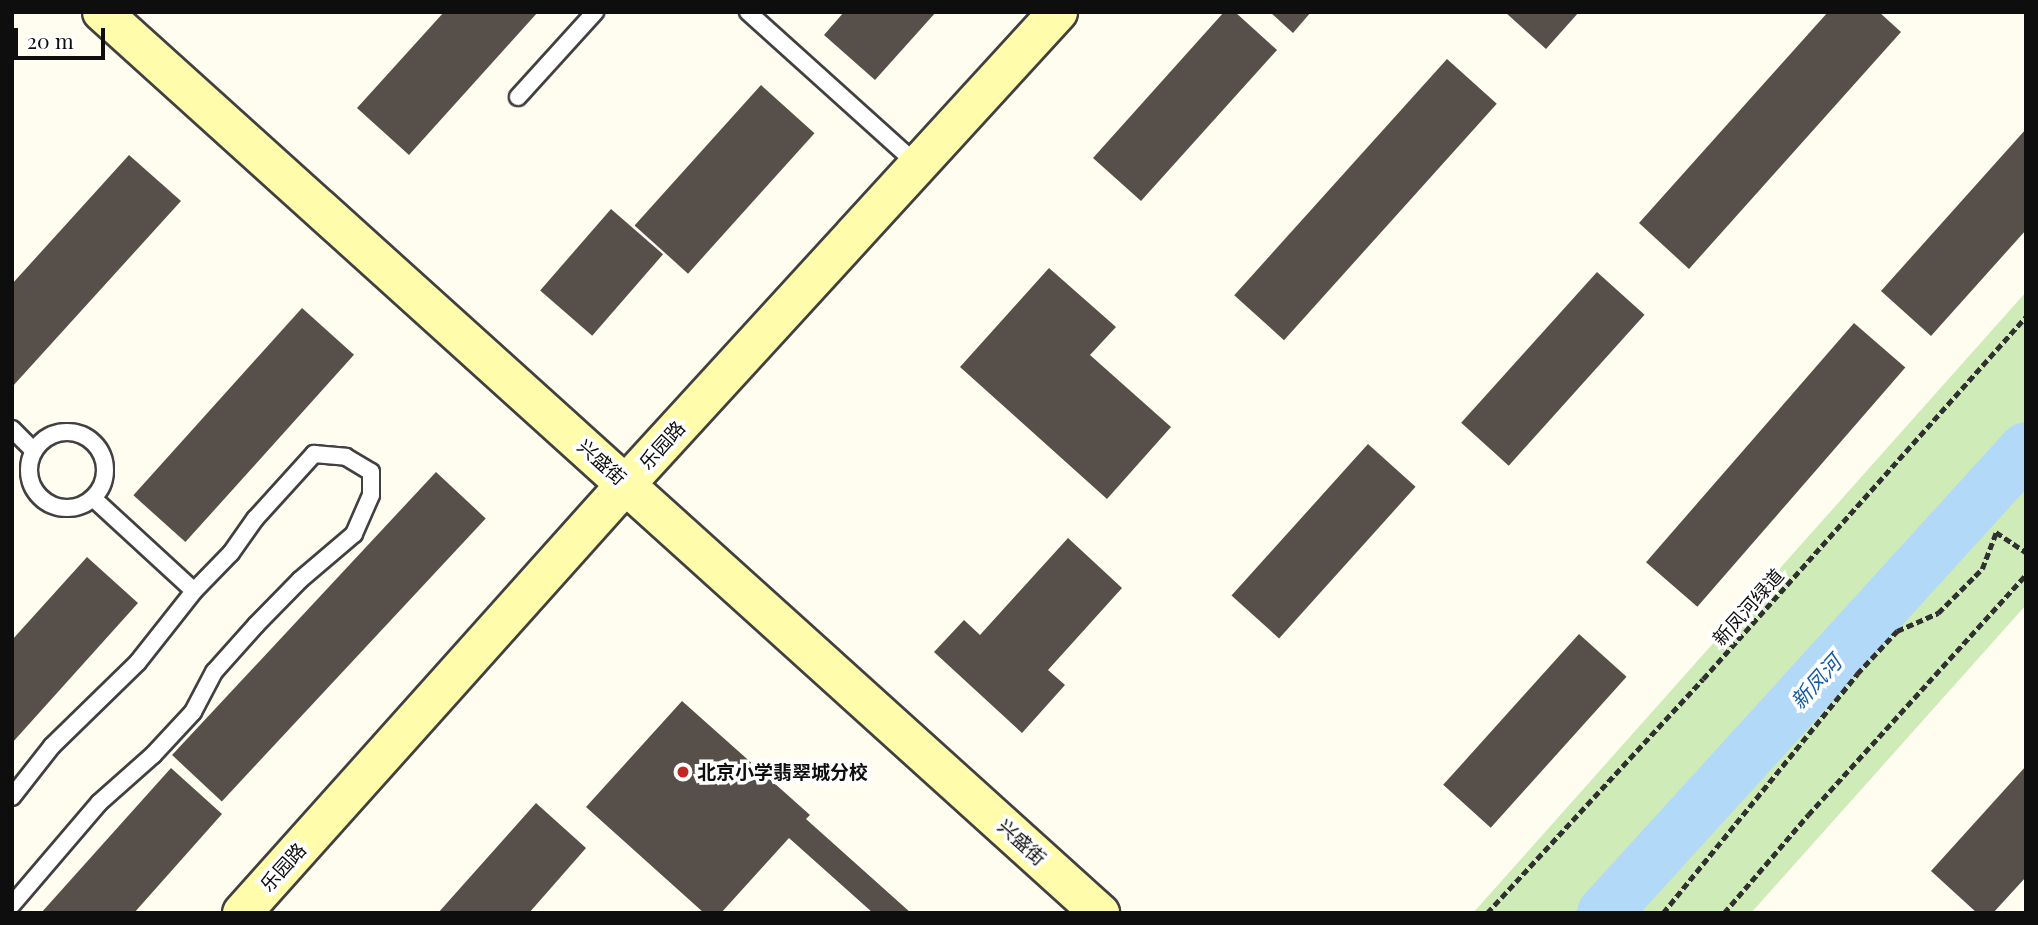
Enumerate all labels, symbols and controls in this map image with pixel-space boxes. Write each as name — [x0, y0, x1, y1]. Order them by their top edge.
scale bar — [18, 14, 108, 58]
text: 20 m — [27, 26, 74, 54]
street label: 乐园路 — [634, 416, 690, 474]
street label: 兴盛街 — [573, 434, 631, 490]
street label: 新凤河绿道 — [1708, 564, 1788, 650]
water label: 新凤河 — [1785, 649, 1845, 713]
place label: 北京小学翡翠城分校 — [697, 761, 868, 783]
marker: 北京小学翡翠城分校 — [675, 764, 691, 780]
street label: 兴盛街 — [993, 814, 1051, 870]
street label: 乐园路 — [255, 838, 311, 896]

